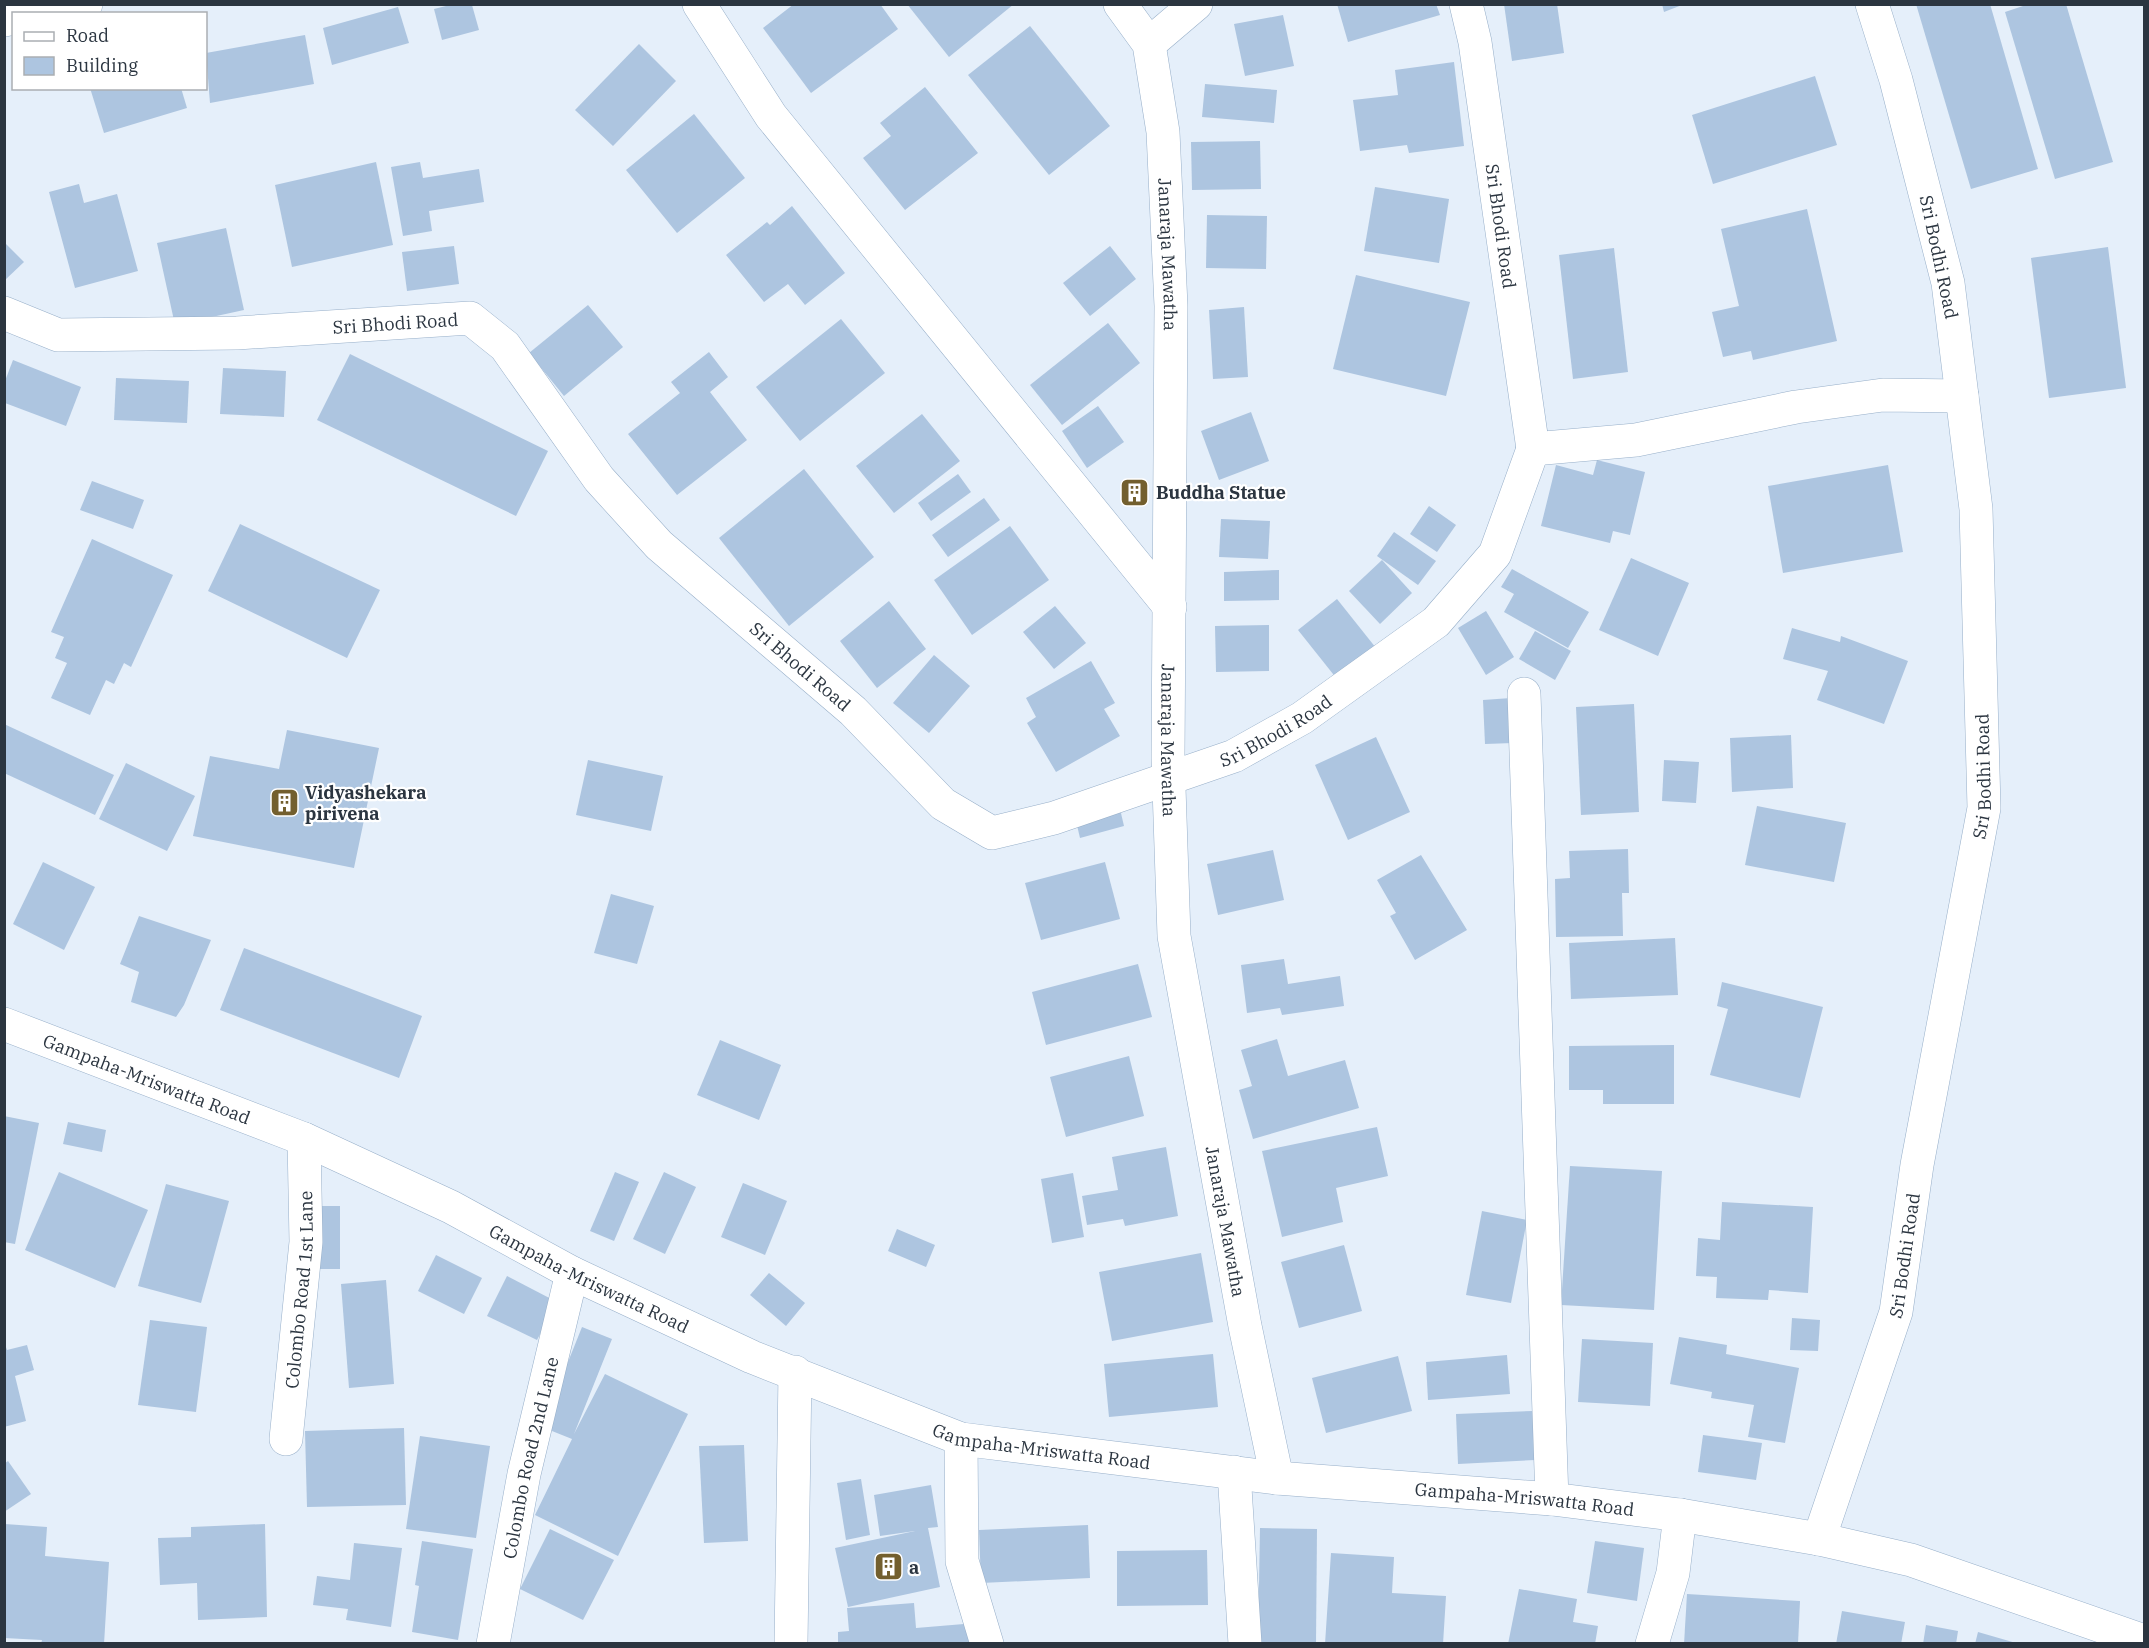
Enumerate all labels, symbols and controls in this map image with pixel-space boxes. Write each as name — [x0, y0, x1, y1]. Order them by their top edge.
legend — [12, 12, 207, 90]
text: Road — [66, 24, 109, 47]
text: Building — [66, 54, 138, 77]
street label: Sri Bhodi Road — [1481, 162, 1522, 290]
street label: Janaraja Mawatha — [1154, 177, 1183, 331]
street label: Sri Bodhi Road — [1915, 193, 1963, 321]
street label: Sri Bhodi Road — [332, 307, 459, 338]
building icon: Buddha Statue — [1119, 476, 1151, 508]
place label: Buddha Statue — [1156, 481, 1286, 504]
street label: Sri Bhodi Road — [745, 616, 856, 716]
street label: Janaraja Mawatha — [1156, 664, 1181, 817]
street label: Sri Bhodi Road — [1217, 689, 1336, 772]
street label: Sri Bodhi Road — [1967, 713, 1996, 841]
place label: Vidyashekara pirivena — [305, 781, 426, 825]
building icon: Vidyashekara pirivena — [268, 786, 300, 818]
street label: Gampaha-Mriswatta Road — [40, 1029, 254, 1129]
street label: Janaraja Mawatha — [1201, 1144, 1251, 1299]
street label: Colombo Road 1st Lane — [280, 1191, 318, 1390]
street label: Sri Bodhi Road — [1883, 1191, 1924, 1321]
street label: Gampaha-Mriswatta Road — [485, 1219, 693, 1338]
street label: Colombo Road 2nd Lane — [497, 1354, 563, 1560]
street label: Gampaha-Mriswatta Road — [929, 1418, 1152, 1474]
street label: Gampaha-Mriswatta Road — [1414, 1477, 1636, 1521]
building icon: a — [872, 1551, 904, 1583]
place label: a — [909, 1556, 919, 1579]

